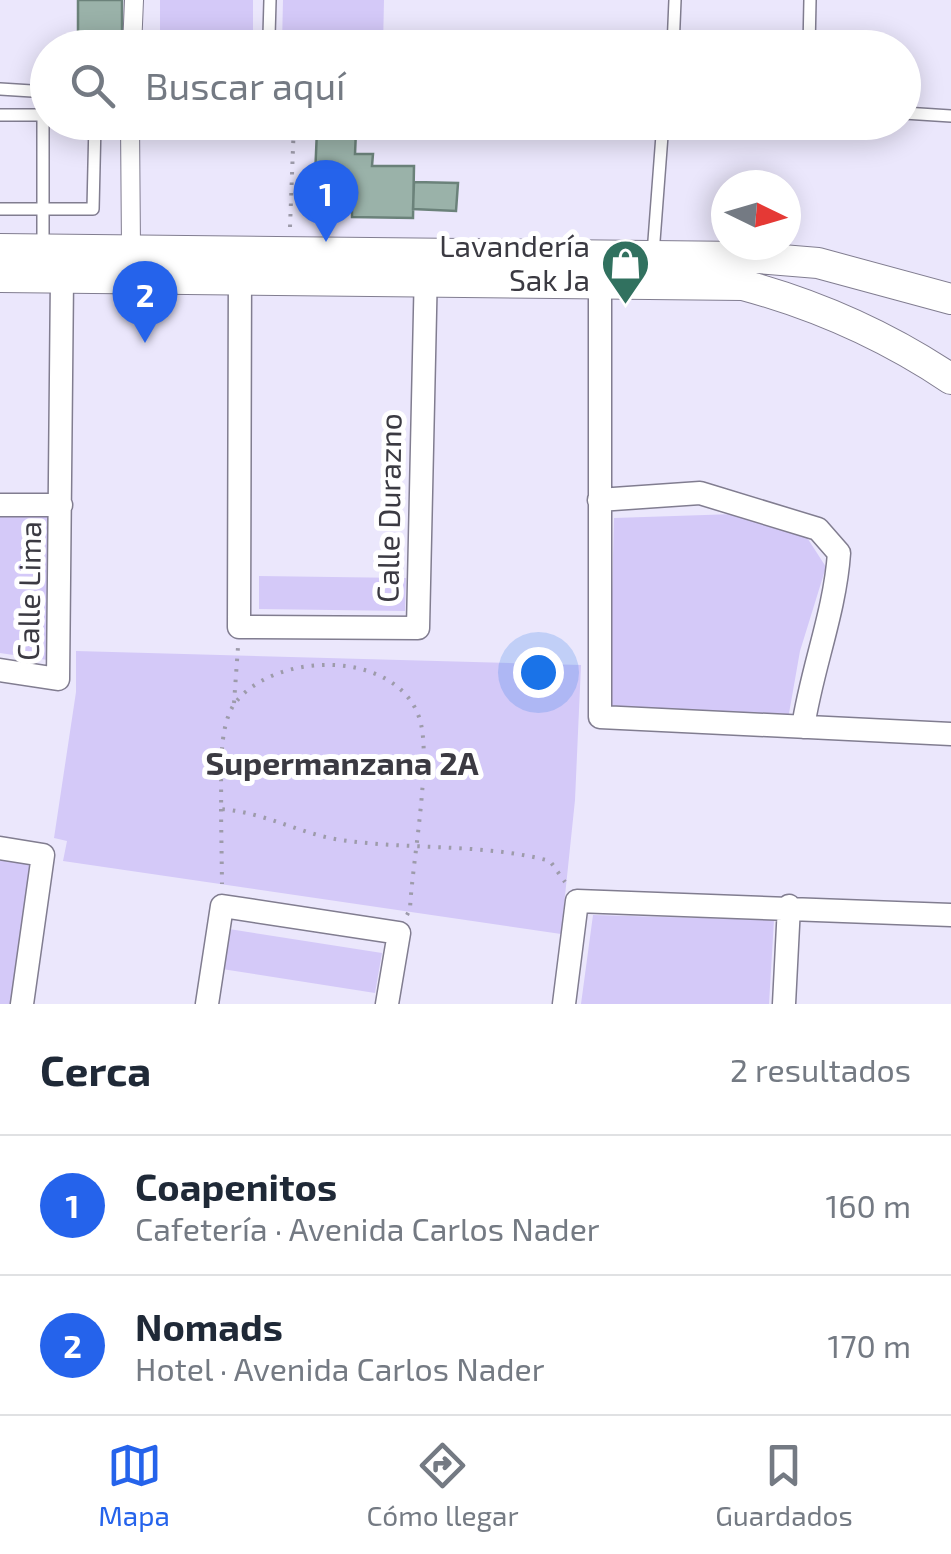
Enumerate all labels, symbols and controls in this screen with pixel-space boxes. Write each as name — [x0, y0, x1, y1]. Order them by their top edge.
search box — [30, 30, 921, 140]
icon: search — [65, 58, 120, 113]
text: Buscar aquí — [145, 62, 346, 108]
pin: 1 — [294, 160, 358, 242]
north arrow — [711, 170, 801, 260]
place label: Lavandería Sak Ja — [439, 227, 590, 297]
shop icon: Lavandería Sak Ja — [599, 238, 651, 306]
pin: 2 — [112, 260, 178, 343]
street label: Calle Durazno — [368, 413, 408, 603]
street label: Calle Lima — [9, 521, 47, 661]
your location — [513, 647, 564, 698]
district label: Supermanzana 2A — [205, 743, 479, 781]
text: Cerca — [40, 1044, 151, 1094]
text: 2 resultados — [730, 1050, 911, 1088]
text: Coapenitos — [135, 1163, 337, 1209]
text: 1 — [66, 1186, 79, 1224]
text: 160 m — [825, 1186, 911, 1224]
text: Cafetería · Avenida Carlos Nader — [135, 1209, 600, 1247]
text: Nomads — [135, 1303, 283, 1349]
text: 2 — [63, 1326, 82, 1364]
text: 170 m — [827, 1326, 911, 1364]
text: Hotel · Avenida Carlos Nader — [135, 1349, 545, 1387]
tab: Mapa — [98, 1438, 170, 1532]
tab: Cómo llegar — [366, 1438, 519, 1532]
tab: Guardados — [715, 1438, 853, 1532]

